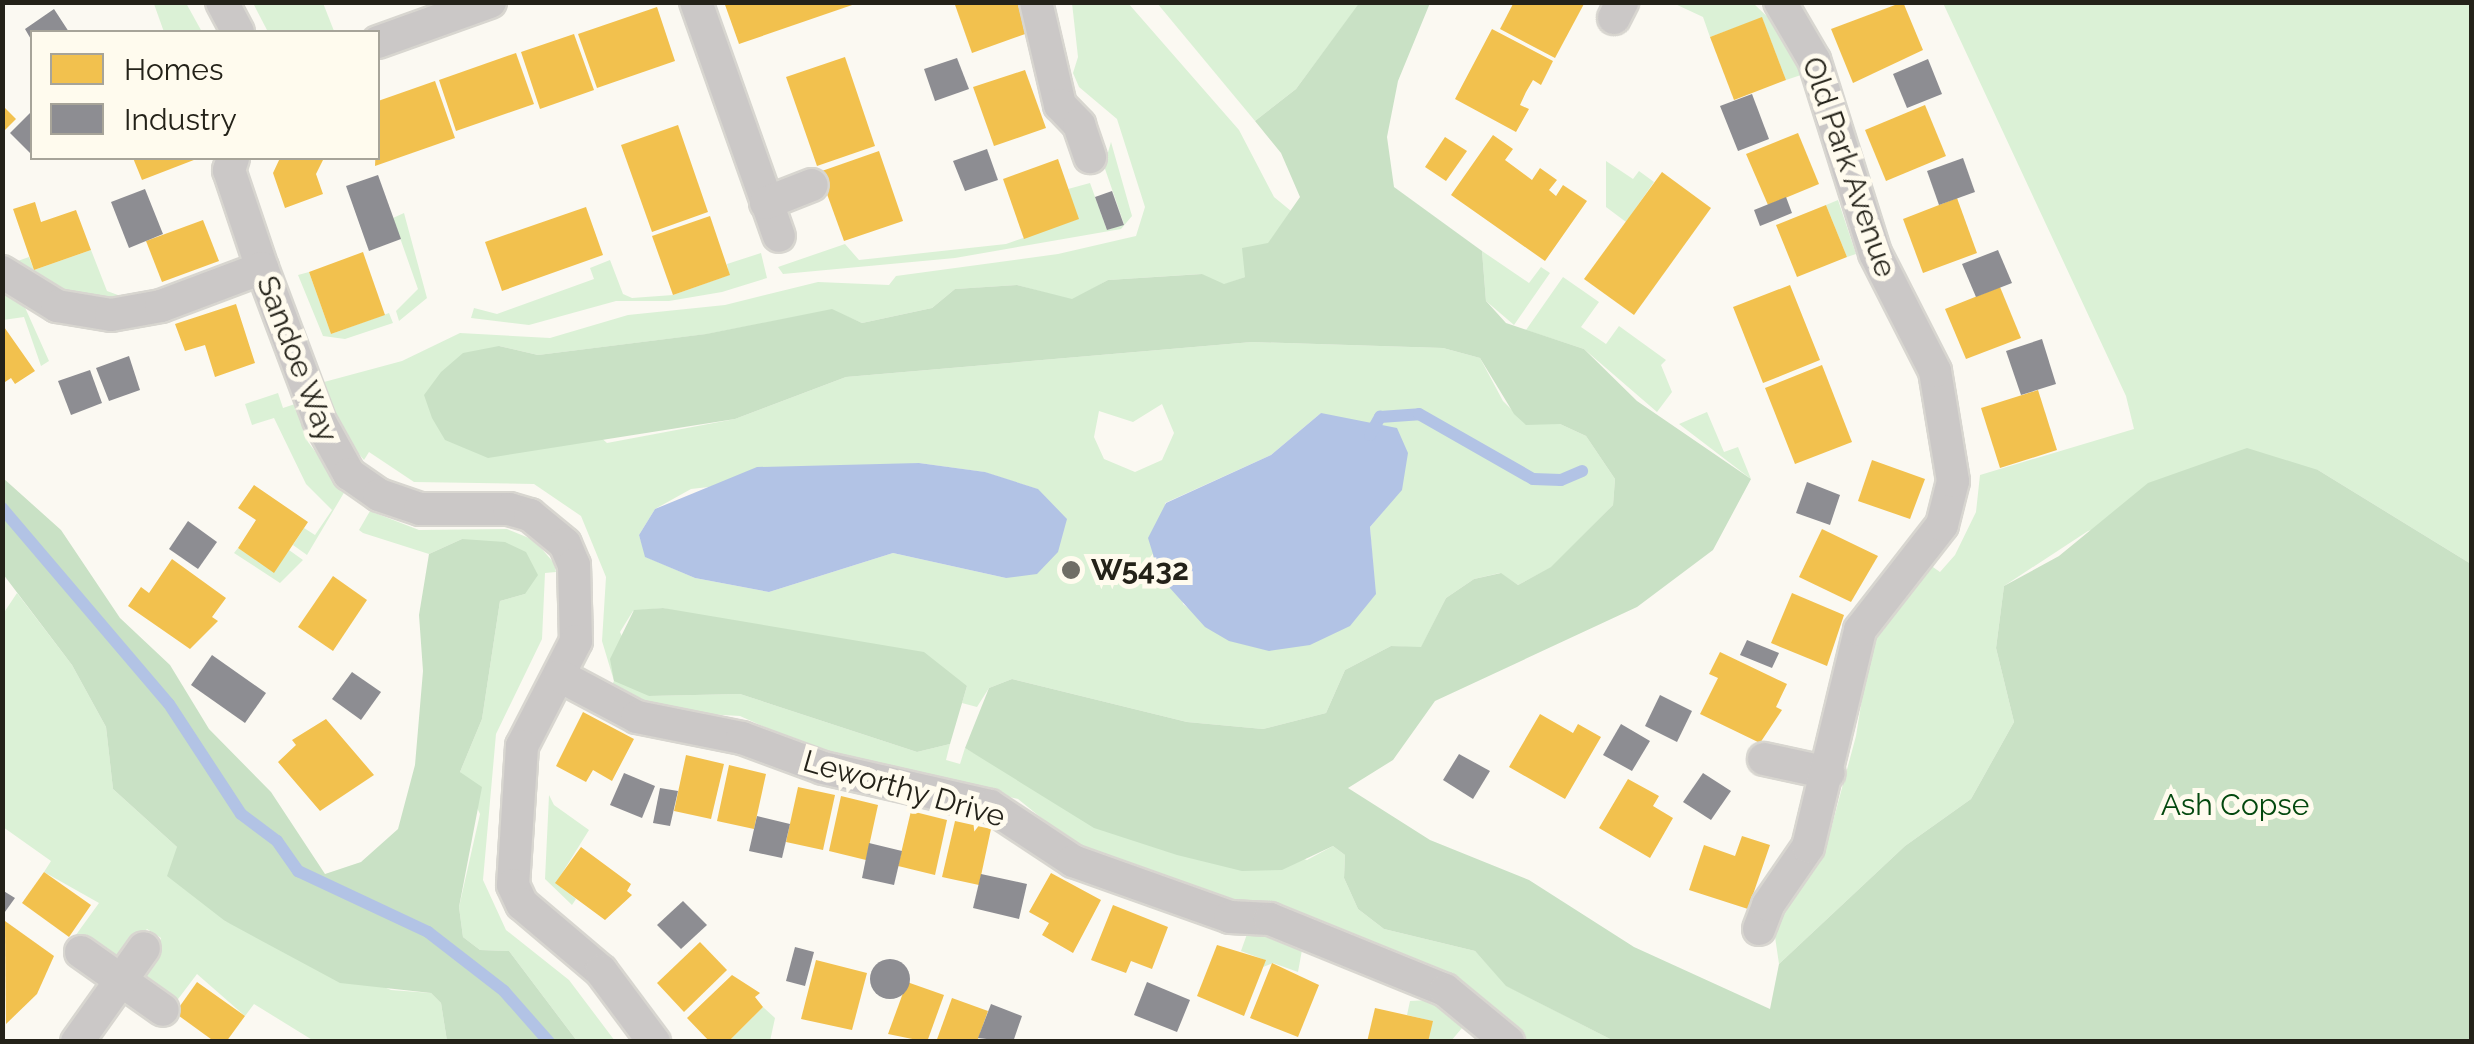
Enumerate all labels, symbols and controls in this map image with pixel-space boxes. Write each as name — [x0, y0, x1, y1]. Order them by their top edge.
legend — [30, 30, 380, 160]
text: Homes — [124, 52, 223, 87]
street label: Old Park Avenue — [1794, 52, 1904, 282]
text: Industry — [124, 102, 237, 137]
street label: Sandoe Way — [249, 271, 345, 447]
place label: W5432 — [1091, 552, 1189, 588]
marker: W5432 — [1060, 559, 1082, 581]
street label: Leworthy Drive — [798, 743, 1010, 835]
park label: Ash Copse — [2161, 787, 2309, 823]

